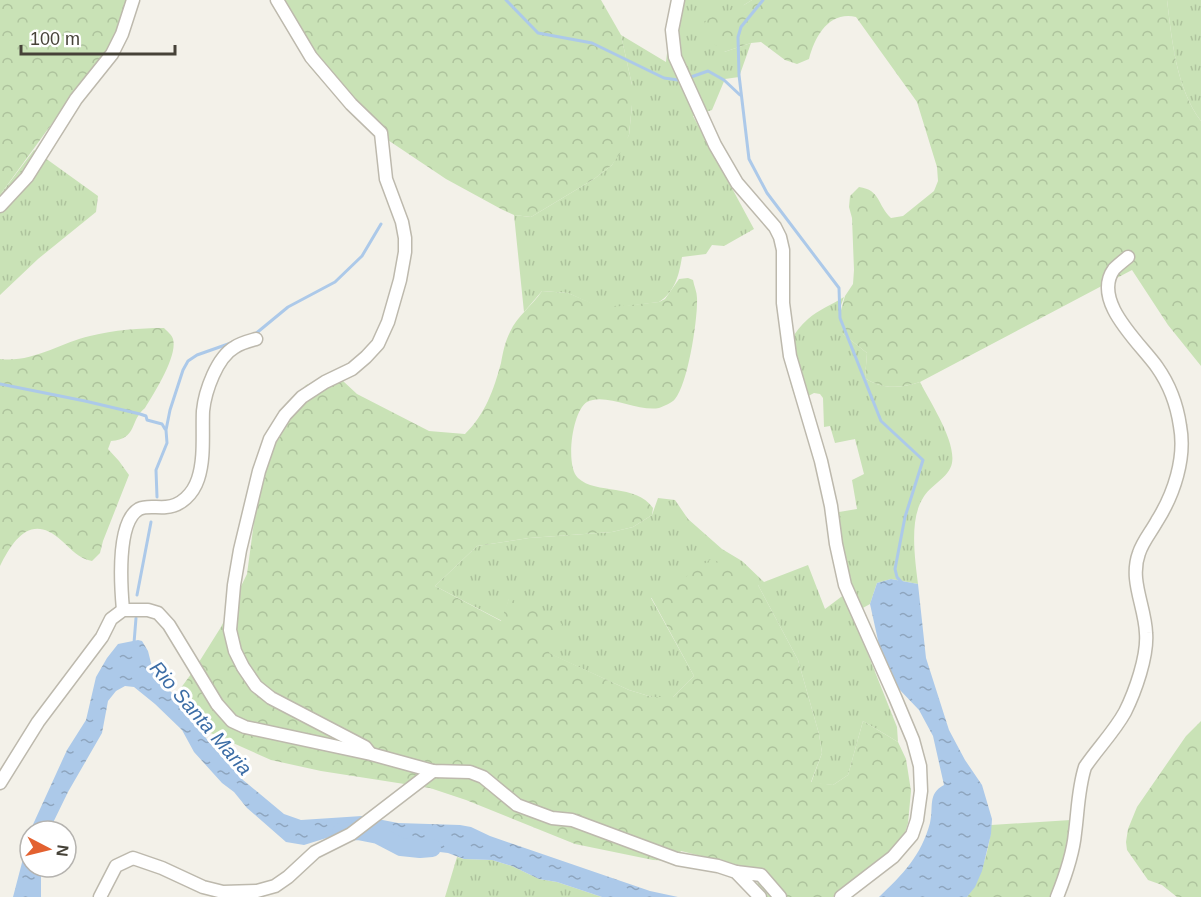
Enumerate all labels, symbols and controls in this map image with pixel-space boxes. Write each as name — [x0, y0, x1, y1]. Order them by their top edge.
scale bar — [21, 18, 176, 56]
text: 100 m — [30, 29, 80, 49]
water label: Rio Santa Maria — [146, 657, 256, 779]
north arrow — [18, 819, 78, 879]
text: N — [53, 844, 72, 858]

